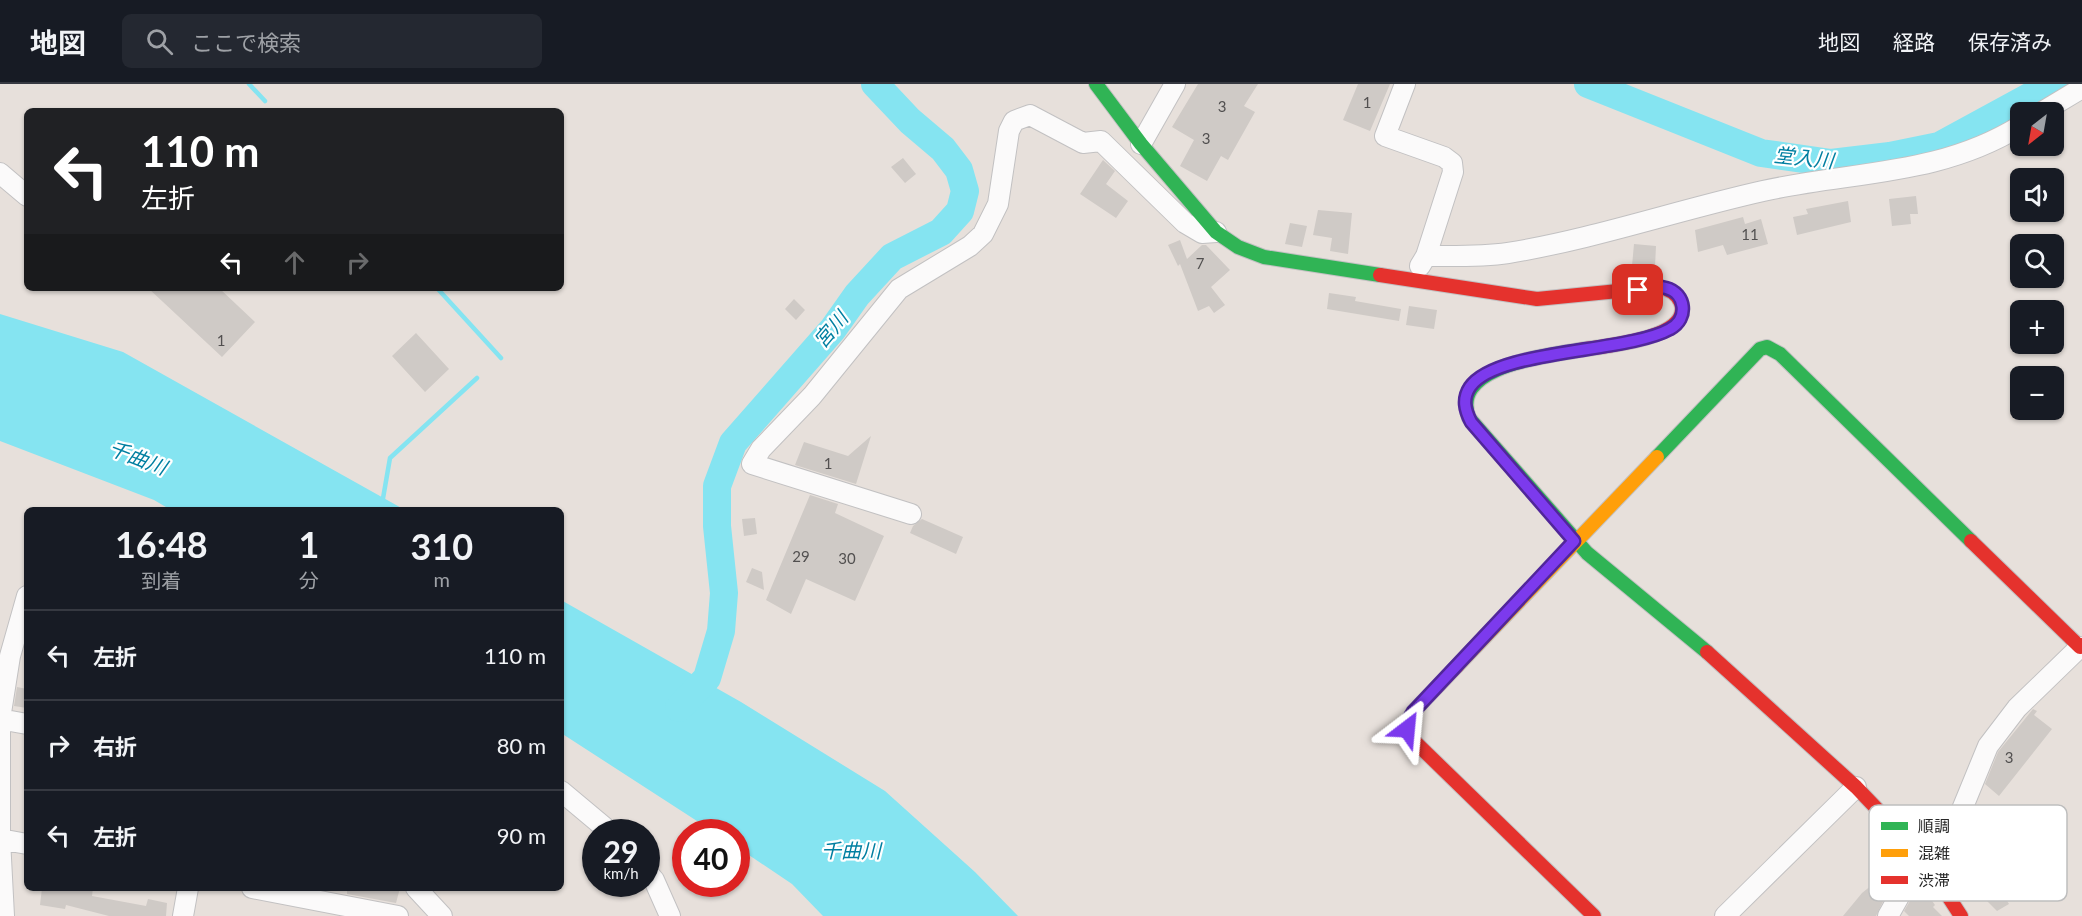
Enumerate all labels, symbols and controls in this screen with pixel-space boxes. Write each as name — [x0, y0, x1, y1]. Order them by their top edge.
search box — [122, 14, 542, 68]
text: 地図 — [30, 25, 86, 59]
icon: search — [143, 25, 176, 58]
text: ここで検索 — [191, 29, 301, 56]
text: 地図 — [1818, 29, 1860, 54]
text: 経路 — [1893, 29, 1935, 54]
text: 保存済み — [1968, 29, 2052, 54]
house number: 1 — [1363, 93, 1371, 111]
house number: 3 — [1218, 97, 1226, 115]
north arrow — [2010, 102, 2064, 156]
map controls — [2010, 102, 2064, 420]
text: 110 m — [141, 126, 259, 176]
house number: 3 — [1202, 129, 1210, 147]
icon: left — [42, 132, 120, 210]
water label: 堂入川 — [1773, 142, 1837, 172]
button: sound — [2010, 168, 2064, 222]
text: 左折 — [141, 181, 195, 214]
house number: 11 — [1741, 225, 1759, 243]
button: search — [2010, 234, 2064, 288]
icon: left — [215, 246, 248, 279]
icon: ahead — [278, 246, 311, 279]
icon: right — [341, 246, 374, 279]
house number: 7 — [1196, 254, 1205, 272]
pin — [1612, 264, 1663, 315]
icon: arrive — [1621, 273, 1654, 306]
button: + — [2010, 300, 2064, 354]
water label: 宮川 — [808, 304, 853, 352]
house number: 1 — [217, 331, 225, 349]
button: − — [2010, 366, 2064, 420]
water label: 千曲川 — [106, 435, 172, 480]
house number: 1 — [824, 454, 832, 472]
text: 16:48 — [115, 522, 208, 566]
text: 1 — [299, 522, 320, 566]
text: 310 — [410, 524, 473, 568]
house number: 29 — [792, 547, 810, 565]
house number: 30 — [838, 549, 856, 567]
text: m — [434, 567, 450, 591]
text: 到着 — [141, 568, 181, 592]
text: 分 — [299, 568, 319, 592]
icon: left — [42, 639, 75, 672]
text: 110 m — [484, 642, 546, 669]
text: 左折 — [93, 643, 137, 670]
position arrow — [1375, 697, 1439, 761]
icon: right — [42, 729, 75, 762]
text: 80 m — [497, 732, 546, 759]
text: 右折 — [93, 733, 137, 760]
house number: 3 — [2005, 748, 2013, 766]
legend — [1869, 805, 2067, 901]
text: 順調 — [1918, 816, 1950, 835]
icon: left — [42, 819, 75, 852]
speed limit sign: 40 — [672, 819, 750, 897]
text: 90 m — [497, 822, 546, 849]
text: 左折 — [93, 823, 137, 850]
text: 29 — [604, 833, 638, 869]
water label: 千曲川 — [821, 838, 883, 862]
text: 混雑 — [1918, 843, 1950, 862]
text: km/h — [603, 864, 639, 882]
text: 渋滞 — [1918, 870, 1950, 889]

